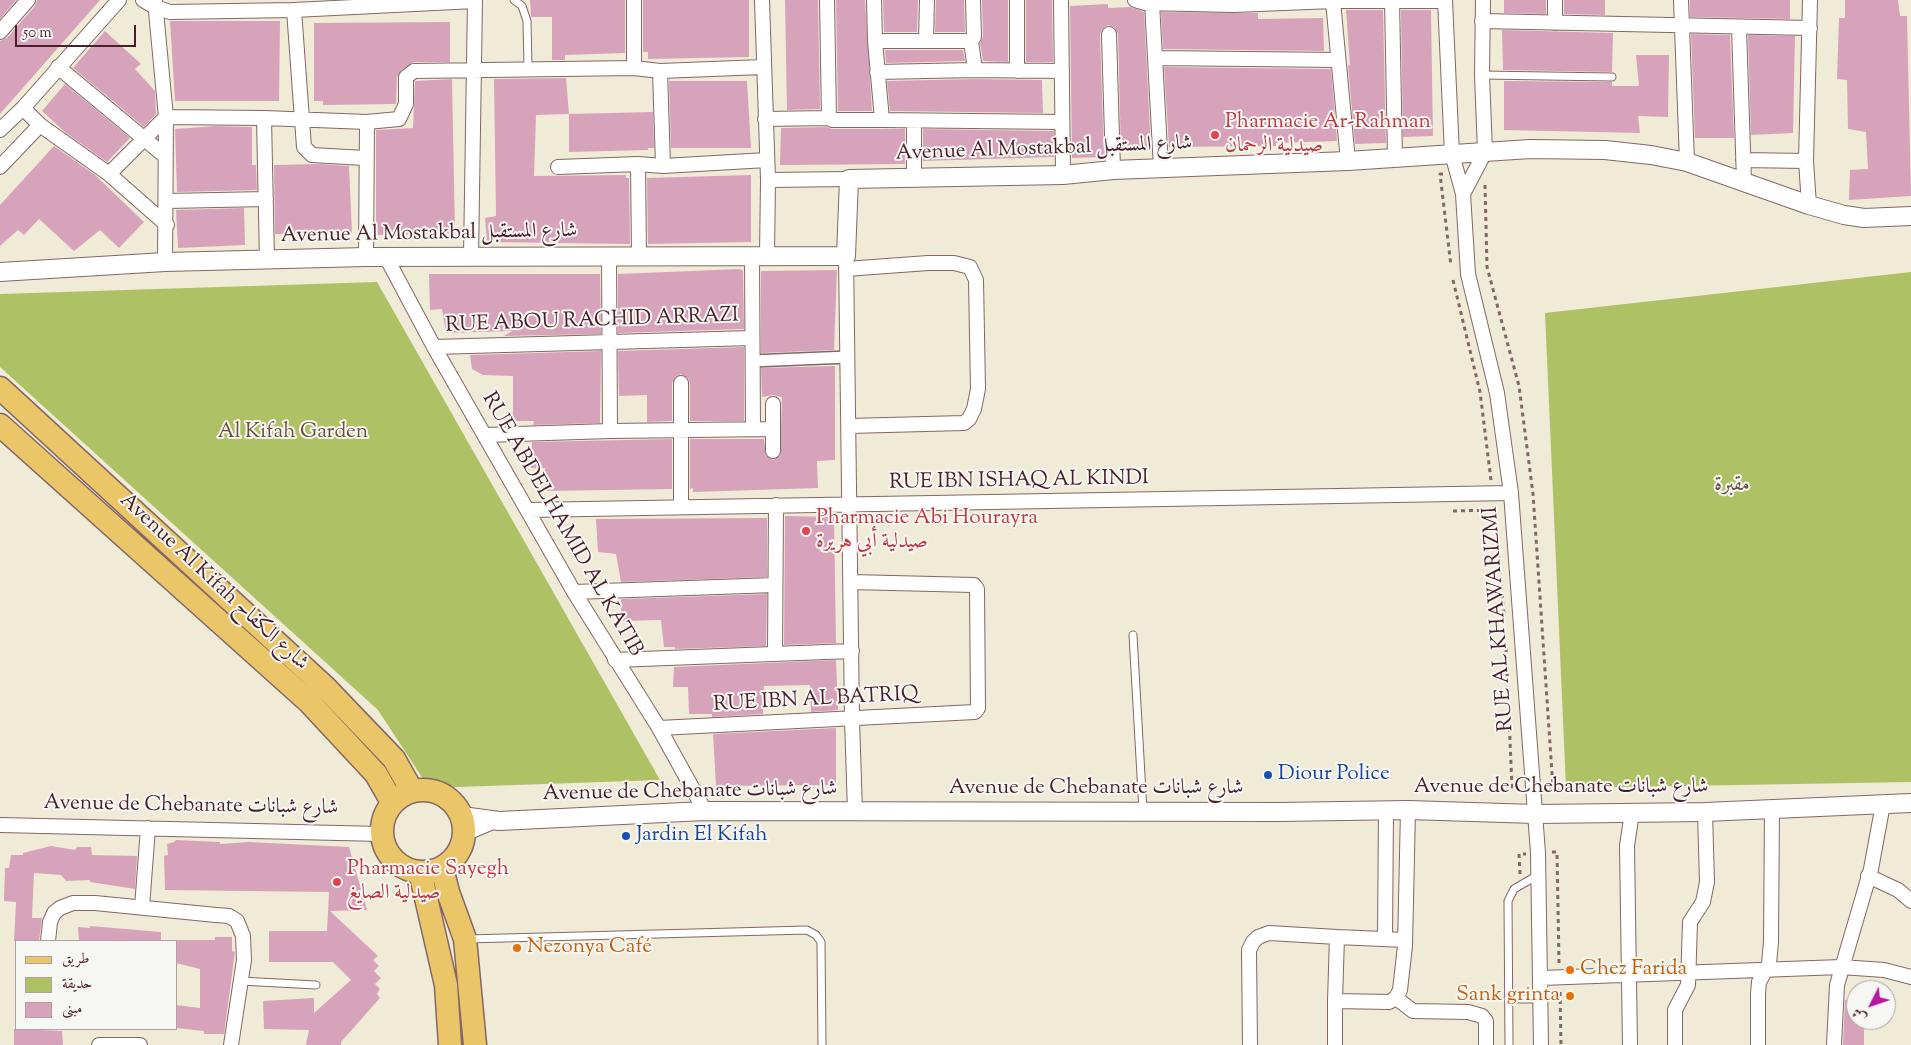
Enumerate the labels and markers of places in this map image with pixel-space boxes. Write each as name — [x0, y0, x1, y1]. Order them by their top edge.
place label: Pharmacie Ar-Rahman صيدلية الرحمان — [1225, 110, 1431, 160]
marker: Pharmacie Ar-Rahman صيدلية الرحمان — [1209, 129, 1221, 141]
place label: Pharmacie Abi Hourayra صيدلية أبي هريرة — [816, 506, 1038, 556]
marker: Pharmacie Abi Hourayra صيدلية أبي هريرة — [800, 525, 812, 537]
place label: Diour Police — [1278, 762, 1390, 788]
marker: Diour Police — [1262, 769, 1274, 781]
place label: Jardin El Kifah — [636, 823, 768, 849]
marker: Jardin El Kifah — [620, 830, 632, 842]
place label: Pharmacie Sayegh صيدلية الصايغ — [347, 857, 509, 907]
marker: Pharmacie Sayegh صيدلية الصايغ — [331, 876, 343, 888]
place label: Nezonya Café — [527, 935, 652, 961]
marker: Nezonya Café — [511, 942, 523, 954]
place label: Chez Farida — [1580, 957, 1687, 983]
marker: Chez Farida — [1564, 964, 1576, 976]
place label: Sank grinta — [1456, 983, 1560, 1009]
marker: Sank grinta — [1564, 990, 1576, 1002]

